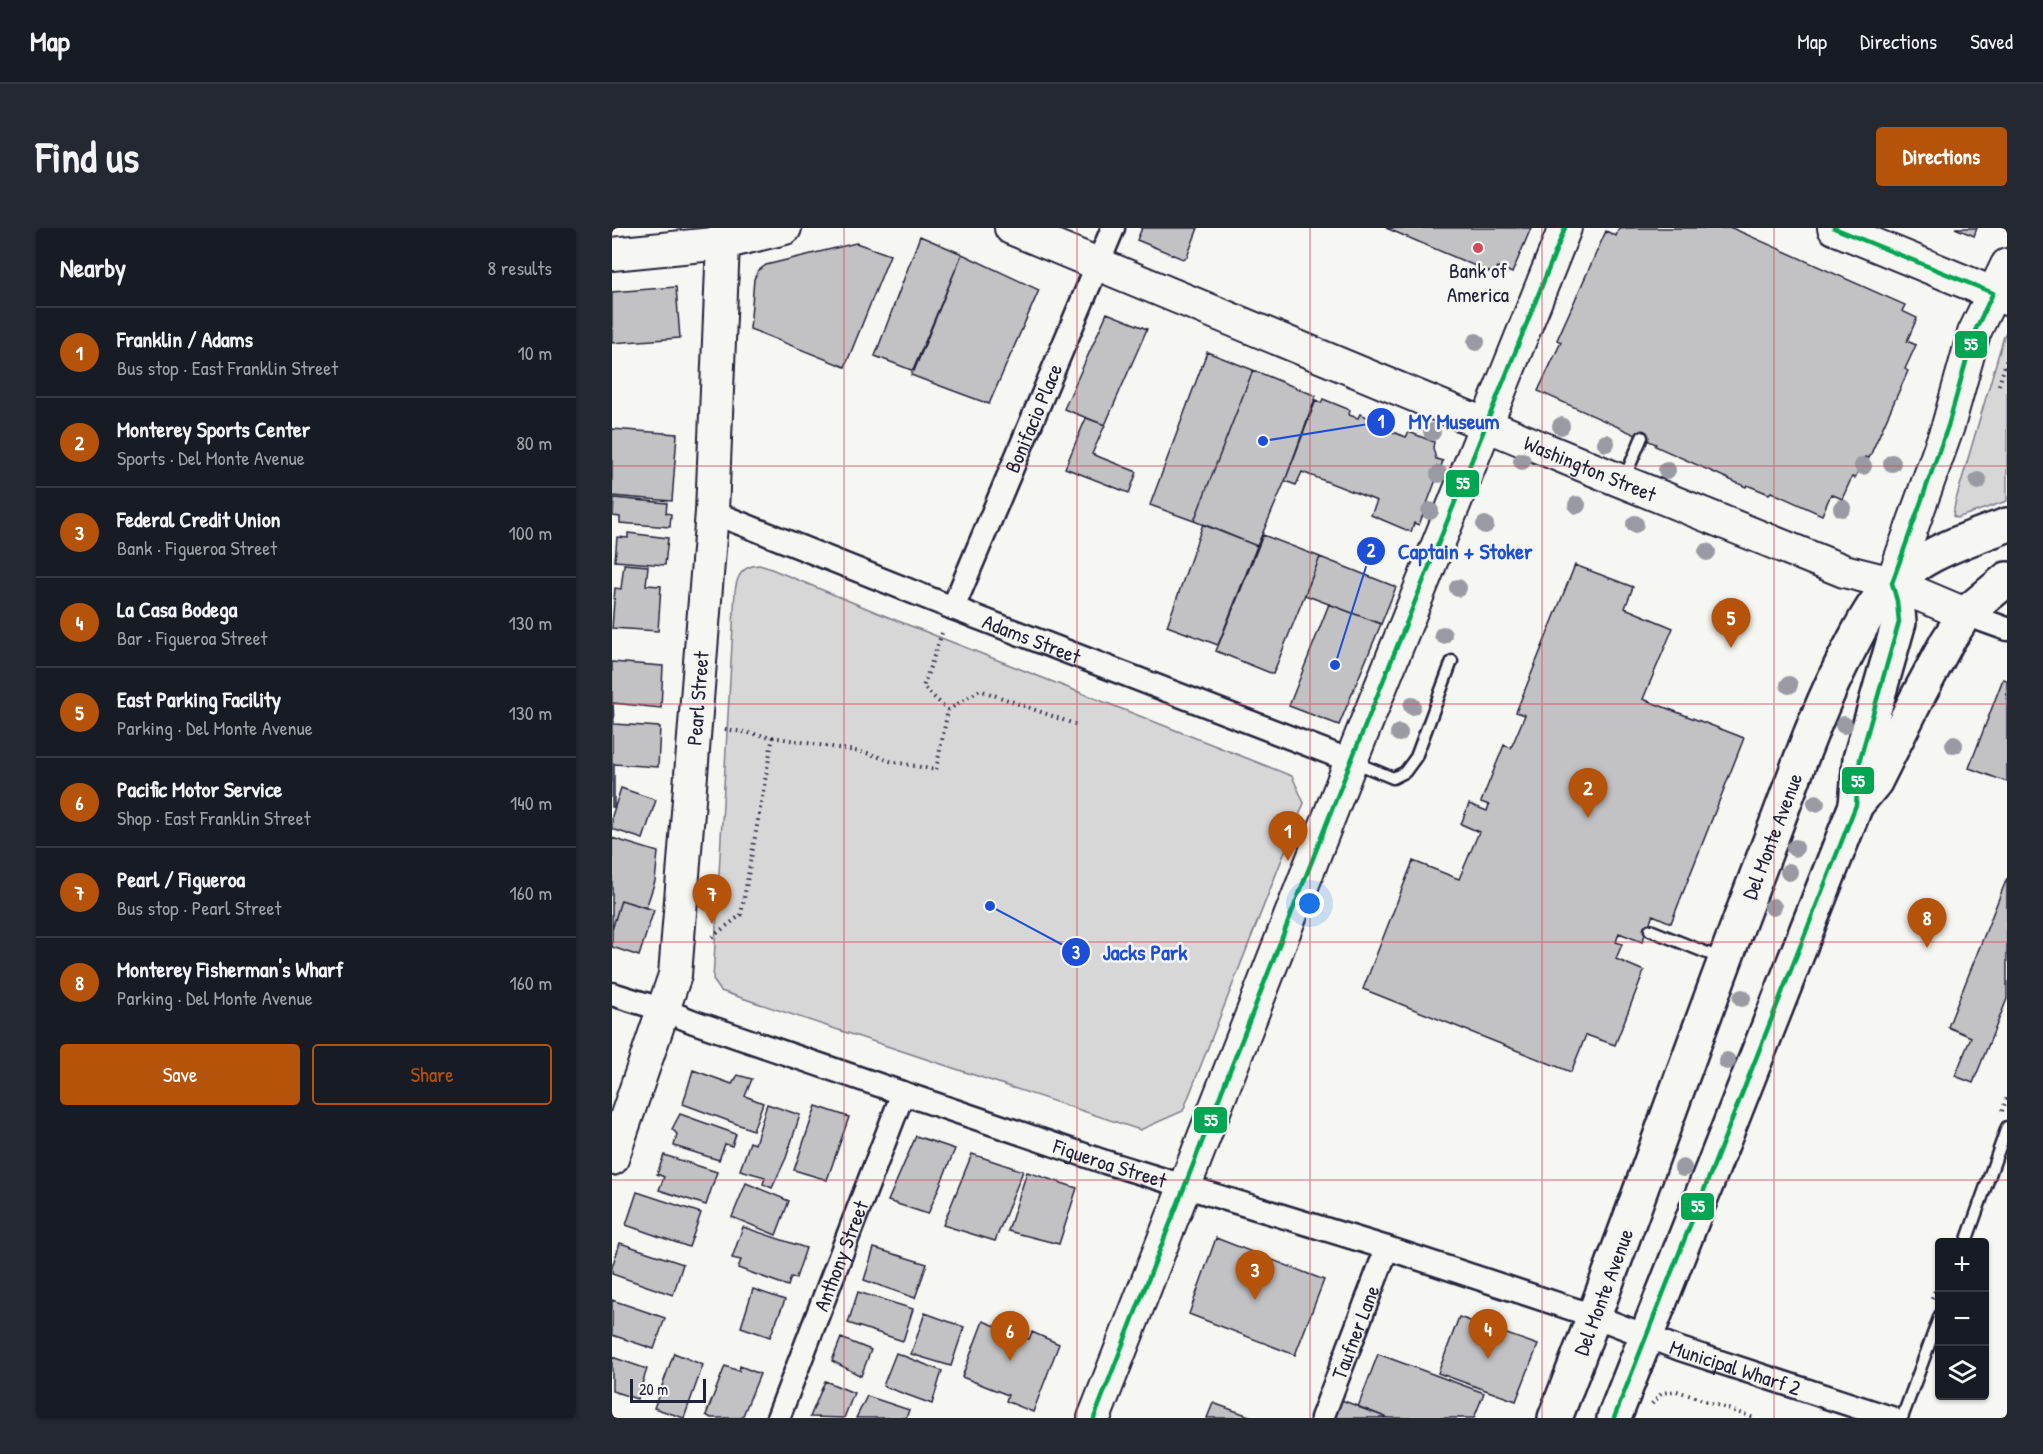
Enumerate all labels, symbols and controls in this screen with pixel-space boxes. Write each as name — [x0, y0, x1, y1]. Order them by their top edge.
text: Map — [30, 22, 70, 60]
text: Map — [1797, 27, 1827, 56]
text: Directions — [1860, 27, 1937, 56]
text: Saved — [1970, 27, 2013, 56]
button: Directions — [1876, 127, 2007, 186]
text: Find us — [36, 128, 139, 185]
marker: Bank of America — [1471, 241, 1485, 255]
text: Nearby — [60, 250, 126, 285]
text: 8 results — [487, 254, 552, 281]
place label: Bank of America — [1447, 256, 1509, 309]
text: Franklin / Adams — [117, 324, 253, 354]
line badge: 55 — [1954, 330, 1988, 359]
text: 55 — [1964, 333, 1978, 355]
text: 1 — [76, 339, 83, 366]
text: 10 m — [518, 339, 552, 366]
text: Bus stop · East Franklin Street — [117, 354, 338, 381]
street label: Bonifacio Place — [997, 359, 1069, 477]
callout: MY Museum — [1366, 402, 1511, 442]
text: MY Museum — [1409, 406, 1499, 436]
text: 1 — [1378, 409, 1385, 434]
text: Monterey Sports Center — [117, 414, 310, 444]
street label: Washington Street — [1520, 428, 1661, 508]
text: 2 — [75, 429, 84, 456]
text: 80 m — [516, 429, 552, 456]
text: Sports · Del Monte Avenue — [117, 444, 305, 471]
line badge: 55 — [1445, 469, 1480, 498]
text: 55 — [1456, 472, 1470, 494]
text: Federal Credit Union — [117, 504, 281, 534]
text: 3 — [75, 519, 84, 546]
text: 100 m — [509, 519, 552, 546]
callout: Captain + Stoker — [1356, 531, 1544, 571]
text: Bank · Figueroa Street — [117, 534, 277, 561]
text: Captain + Stoker — [1398, 536, 1533, 567]
text: 2 — [1367, 538, 1376, 563]
text: La Casa Bodega — [117, 594, 237, 624]
pin: 5 — [1712, 598, 1750, 648]
street label: Adams Street — [979, 606, 1086, 671]
text: 4 — [76, 609, 83, 636]
text: 130 m — [509, 609, 552, 636]
text: Bar · Figueroa Street — [117, 624, 267, 651]
street label: Pearl Street — [679, 650, 715, 746]
text: East Parking Facility — [117, 684, 281, 714]
text: 5 — [75, 699, 84, 726]
text: 130 m — [509, 699, 552, 726]
text: Parking · Del Monte Avenue — [117, 714, 313, 741]
line badge: 55 — [1841, 766, 1875, 795]
pin: 2 — [1568, 768, 1608, 818]
street label: Del Monte Avenue — [1735, 769, 1809, 903]
text: 55 — [1851, 770, 1865, 792]
text: Pacific Motor Service — [117, 774, 282, 804]
text: 6 — [76, 789, 83, 816]
text: 140 m — [510, 789, 552, 816]
text: Shop · East Franklin Street — [117, 804, 311, 831]
pin: 1 — [1268, 812, 1308, 861]
text: Pearl / Figueroa — [117, 864, 245, 894]
pin: 7 — [692, 874, 732, 924]
text: 7 — [75, 879, 84, 906]
text: 160 m — [510, 879, 552, 906]
your location — [1295, 889, 1324, 918]
text: Bus stop · Pearl Street — [117, 894, 281, 921]
pin: 8 — [1908, 898, 1946, 948]
callout: Jacks Park — [1061, 932, 1200, 972]
text: Jacks Park — [1103, 937, 1188, 967]
text: 3 — [1072, 940, 1080, 965]
text: Monterey Fisherman's Wharf — [117, 954, 343, 984]
text: 8 — [75, 969, 84, 996]
text: 160 m — [510, 969, 552, 996]
text: Parking · Del Monte Avenue — [117, 984, 313, 1011]
button: Save — [60, 1044, 300, 1105]
button: Share — [312, 1044, 552, 1105]
line badge: 55 — [1193, 1106, 1228, 1134]
text: 55 — [1204, 1109, 1218, 1131]
street label: Figueroa Street — [1049, 1131, 1171, 1195]
line badge: 55 — [1680, 1192, 1715, 1221]
street label: Anthony Street — [806, 1195, 875, 1315]
text: 55 — [1691, 1195, 1705, 1217]
street label: Del Monte Avenue — [1566, 1224, 1640, 1359]
map controls — [1935, 1238, 1989, 1400]
button: + — [1935, 1238, 1989, 1292]
pin: 3 — [1236, 1250, 1274, 1300]
street label: Taufner Lane — [1324, 1281, 1386, 1383]
button: − — [1935, 1292, 1989, 1346]
pin: 4 — [1468, 1310, 1508, 1359]
pin: 6 — [990, 1312, 1030, 1361]
street label: Municipal Wharf 2 — [1666, 1332, 1805, 1402]
button: layers — [1935, 1346, 1989, 1400]
scale bar — [630, 1376, 706, 1404]
text: 20 m — [639, 1378, 668, 1400]

